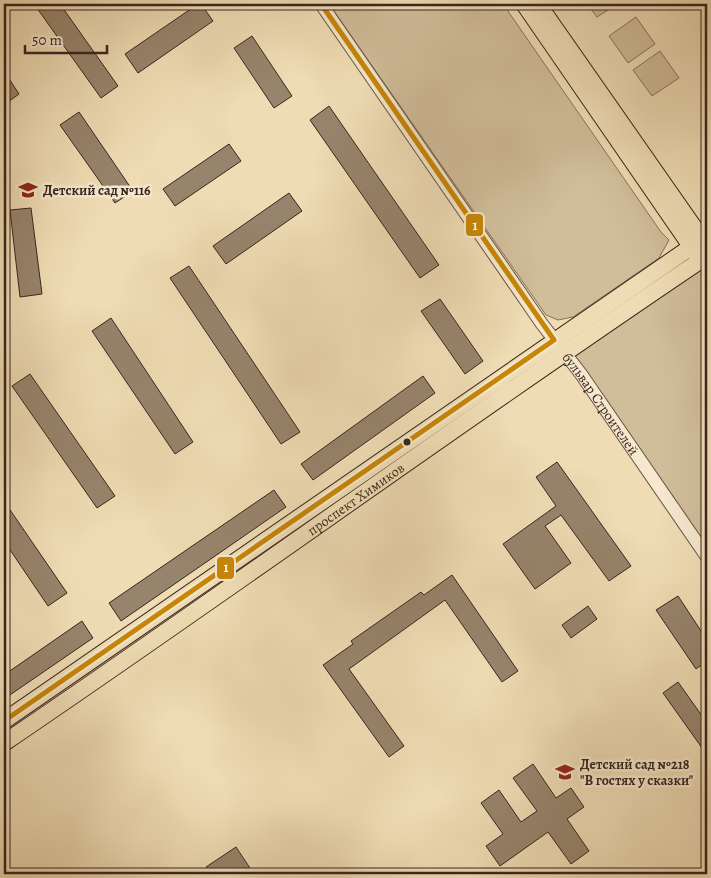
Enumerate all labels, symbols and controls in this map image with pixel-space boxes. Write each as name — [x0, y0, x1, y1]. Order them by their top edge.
scale bar — [25, 22, 108, 54]
text: 50 m — [32, 30, 62, 50]
school or university icon: Детский сад №116 — [17, 179, 39, 201]
place label: Детский сад №116 — [43, 181, 151, 200]
line badge: 1 — [465, 213, 484, 237]
text: 1 — [472, 216, 478, 235]
street label: бульвар Строителей — [558, 348, 644, 459]
unlabelled marker — [402, 437, 412, 447]
street label: проспект Химиков — [303, 458, 408, 540]
line badge: 1 — [216, 556, 235, 580]
text: 1 — [223, 558, 229, 577]
place label: Детский сад №218 "В гостях у сказки" — [580, 755, 694, 790]
school or university icon: Детский сад №218 "В гостях у сказки" — [554, 761, 576, 783]

